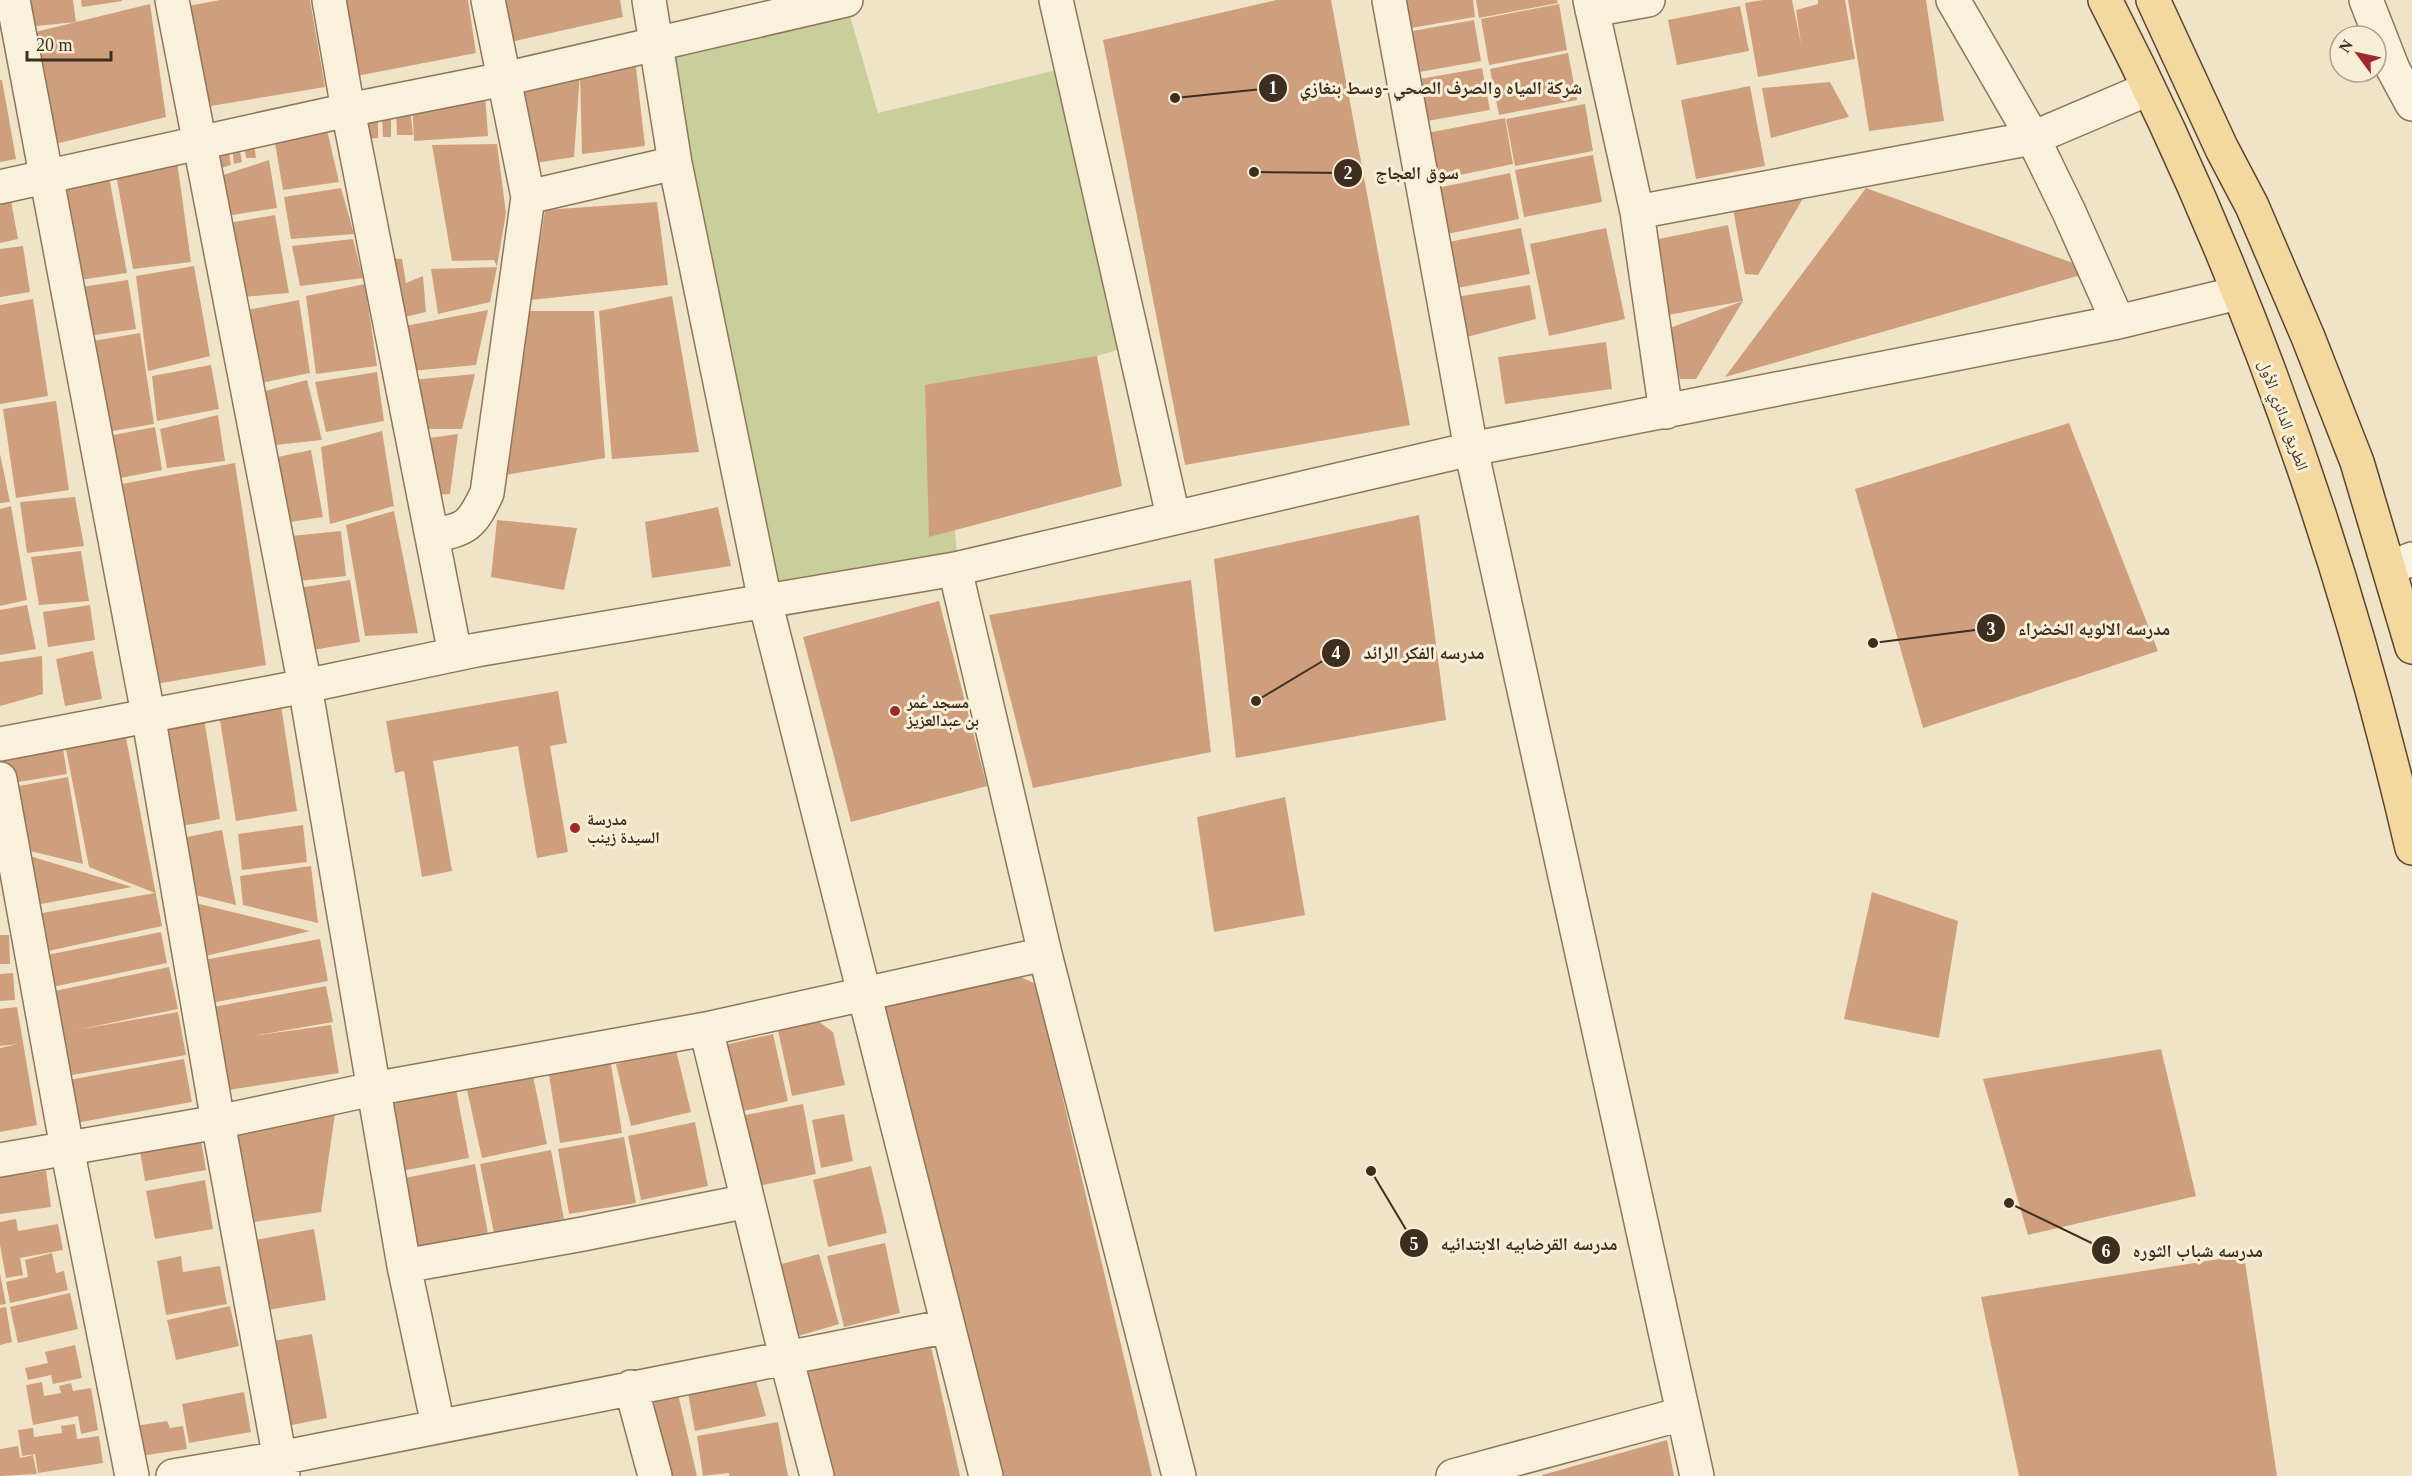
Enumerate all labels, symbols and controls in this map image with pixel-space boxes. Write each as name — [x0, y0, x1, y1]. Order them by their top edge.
scale bar — [27, 24, 111, 62]
north arrow — [2328, 24, 2388, 84]
text: 20 m — [36, 35, 73, 55]
text: N — [2336, 36, 2356, 56]
callout: شركة المياه والصرف الصحي -وسط بنغازي — [1258, 70, 1595, 106]
text: 1 — [1269, 78, 1278, 98]
text: شركة المياه والصرف الصحي -وسط بنغازي — [1300, 78, 1582, 102]
callout: سوق العجاج — [1333, 155, 1471, 191]
text: 2 — [1344, 163, 1353, 183]
text: سوق العجاج — [1375, 163, 1459, 184]
street label: الطريق الدائري الأول — [2252, 358, 2311, 474]
callout: مدرسه الالويه الخضراء — [1976, 610, 2183, 646]
text: 3 — [1987, 619, 1996, 639]
text: مدرسه الالويه الخضراء — [2018, 619, 2170, 639]
callout: مدرسه الفكر الرائد — [1321, 635, 1496, 671]
text: 4 — [1332, 643, 1341, 663]
text: مدرسه الفكر الرائد — [1364, 643, 1484, 663]
place label: مسجد عُمر بن عبدالعزيز — [906, 694, 979, 730]
marker: مسجد عُمر بن عبدالعزيز — [888, 704, 902, 718]
place label: مدرسة السيدة زينب — [587, 811, 660, 847]
marker: مدرسة السيدة زينب — [568, 821, 582, 835]
callout: مدرسه القرضابيه الابتدائيه — [1399, 1225, 1630, 1261]
callout: مدرسه شباب الثوره — [2091, 1232, 2275, 1268]
text: 5 — [1410, 1234, 1419, 1254]
text: مدرسه القرضابيه الابتدائيه — [1441, 1234, 1617, 1255]
text: 6 — [2102, 1241, 2111, 1261]
text: مدرسه شباب الثوره — [2133, 1241, 2263, 1262]

